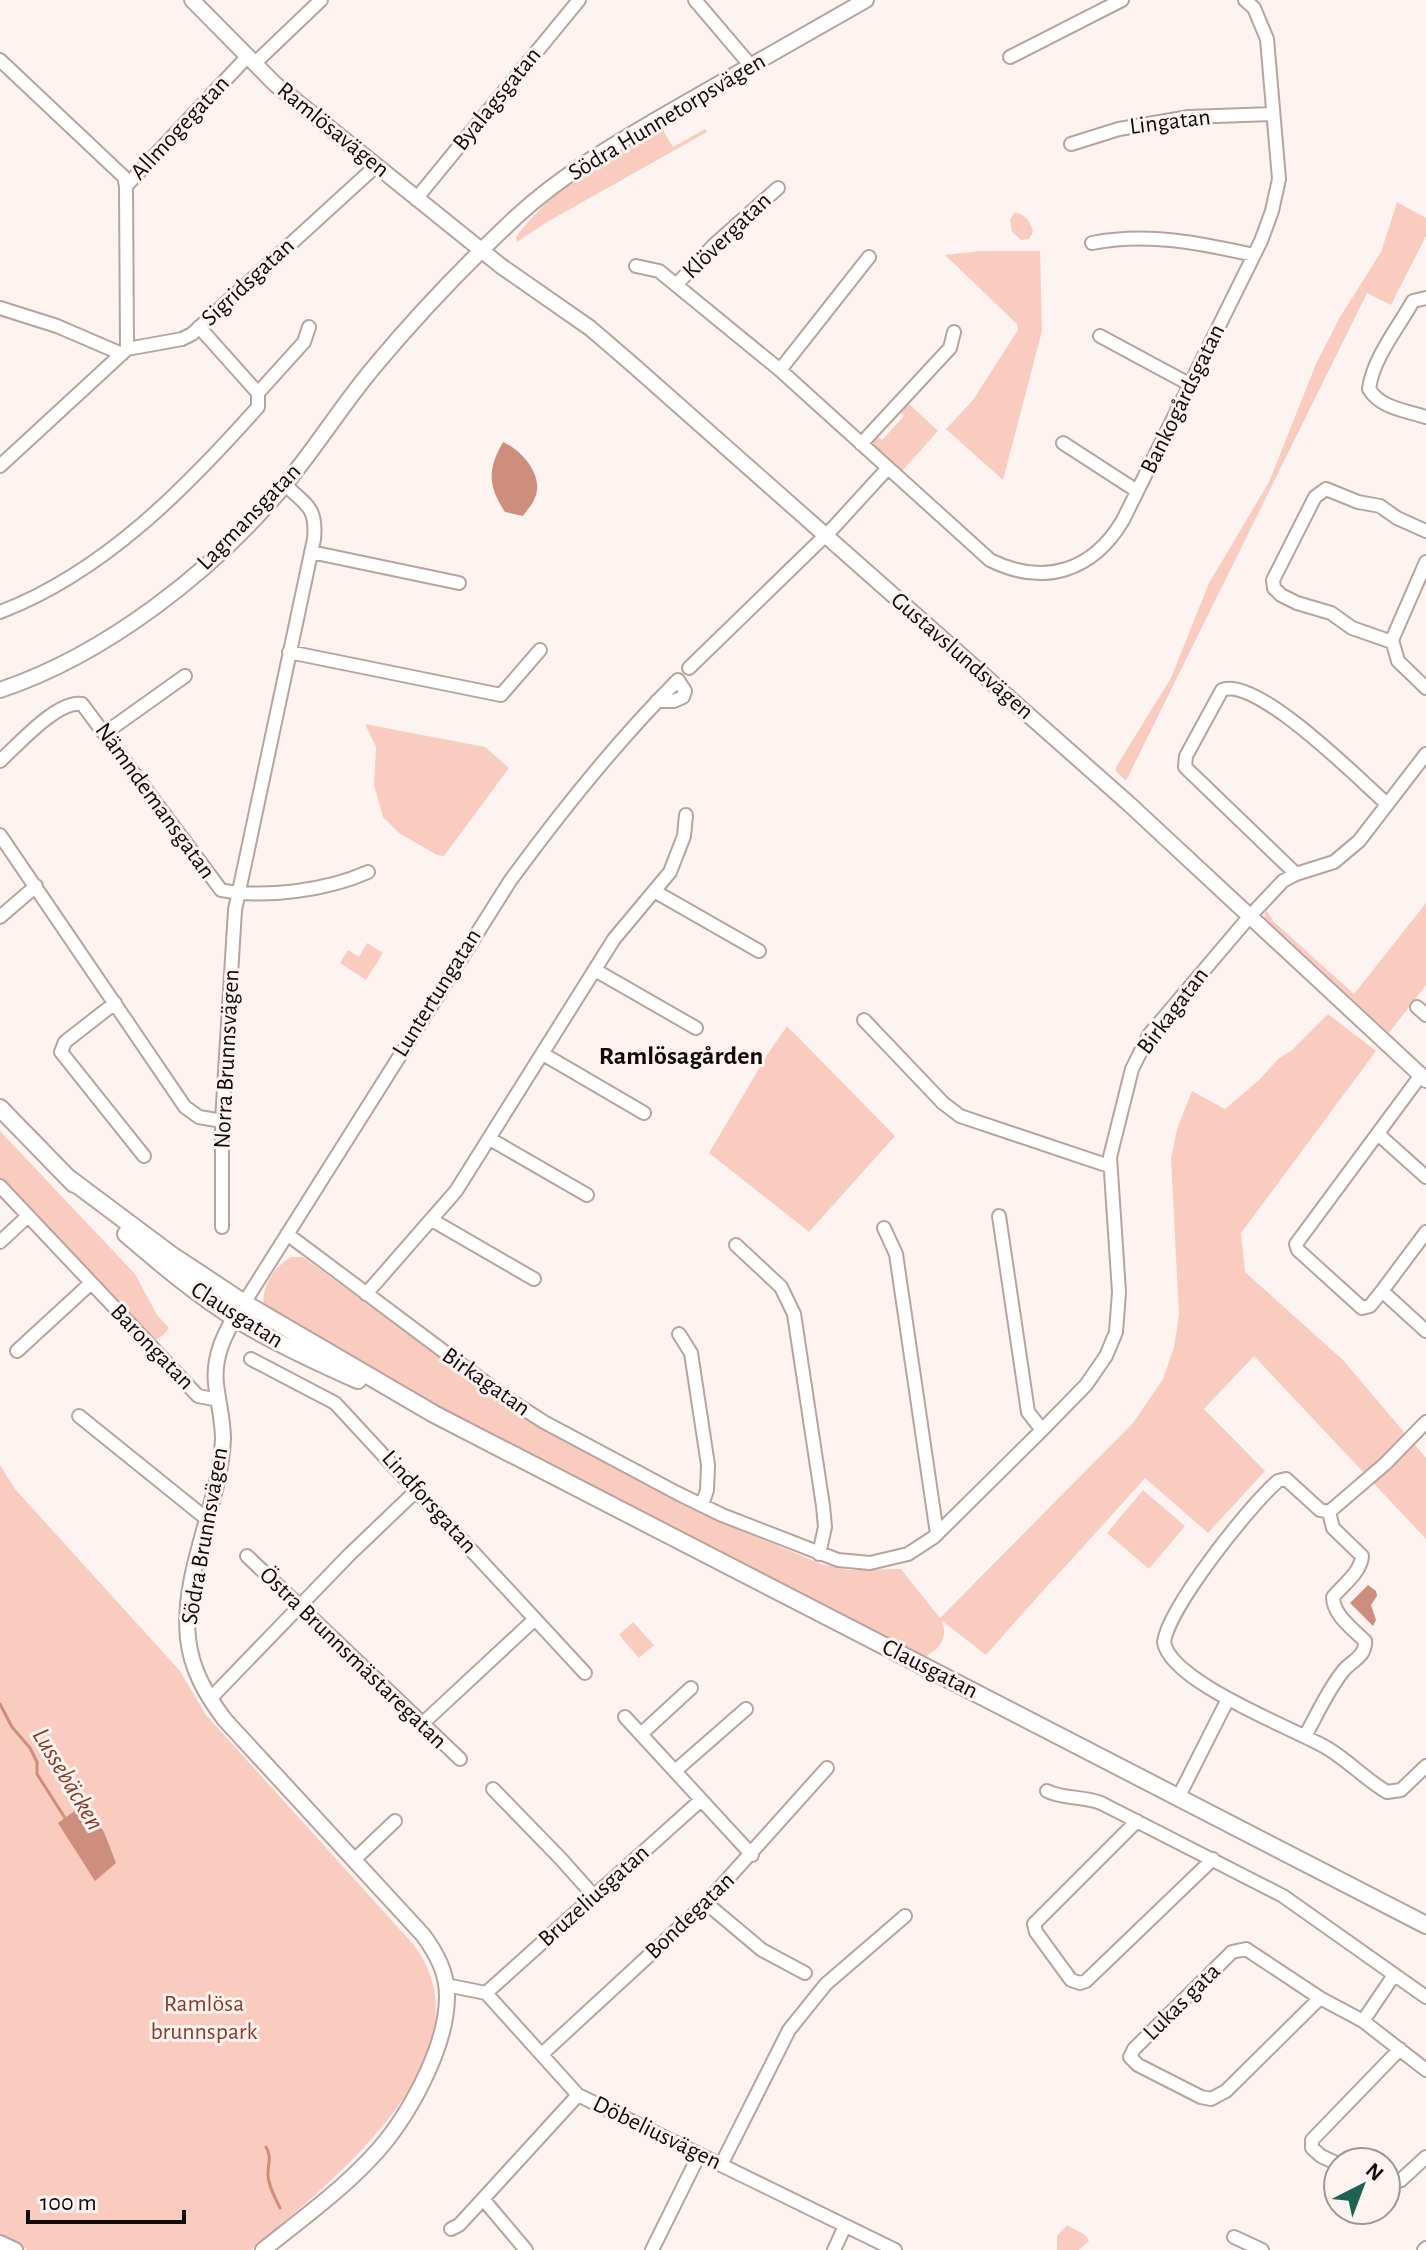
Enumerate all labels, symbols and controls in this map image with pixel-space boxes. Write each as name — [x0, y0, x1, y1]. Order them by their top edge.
street label: Byalagsgatan — [448, 43, 546, 155]
street label: Södra Hunnetorpsvägen — [564, 49, 770, 185]
street label: Allmogegatan — [126, 71, 234, 185]
street label: Ramlösavägen — [273, 78, 393, 182]
street label: Lingatan — [1128, 105, 1212, 139]
street label: Klövergatan — [678, 188, 776, 284]
street label: Sigridsgatan — [197, 233, 299, 331]
street label: Bankogårdsgatan — [1136, 320, 1230, 478]
street label: Lagmansgatan — [193, 459, 305, 575]
street label: Gustavslundsvägen — [886, 588, 1038, 724]
street label: Nämndemansgatan — [91, 719, 219, 883]
street label: Luntertungatan — [388, 925, 486, 1061]
street label: Birkagatan — [1133, 963, 1213, 1059]
street label: Norra Brunnsvägen — [210, 969, 244, 1149]
district label: Ramlösagården — [599, 1043, 763, 1069]
street label: Clausgatan — [187, 1277, 287, 1353]
street label: Barongatan — [106, 1300, 198, 1394]
street label: Birkagatan — [438, 1343, 534, 1421]
street label: Södra Brunnsvägen — [178, 1446, 232, 1626]
street label: Lindforsgatan — [377, 1446, 481, 1558]
street label: Östra Brunnsmästaregatan — [255, 1562, 452, 1753]
street label: Clausgatan — [878, 1635, 982, 1703]
water label: Lussebäcken — [27, 1723, 109, 1835]
street label: Bruzeliusgatan — [534, 1840, 654, 1952]
street label: Bondegatan — [641, 1868, 739, 1964]
street label: Lukas gata — [1139, 1959, 1225, 2045]
park label: Ramlösa brunnspark — [150, 1992, 258, 2044]
street label: Döbeliusvägen — [589, 2092, 725, 2174]
north arrow — [1322, 2146, 1402, 2226]
text: N — [1362, 2159, 1388, 2185]
scale bar — [28, 2174, 184, 2224]
text: 100 m — [40, 2191, 97, 2215]

